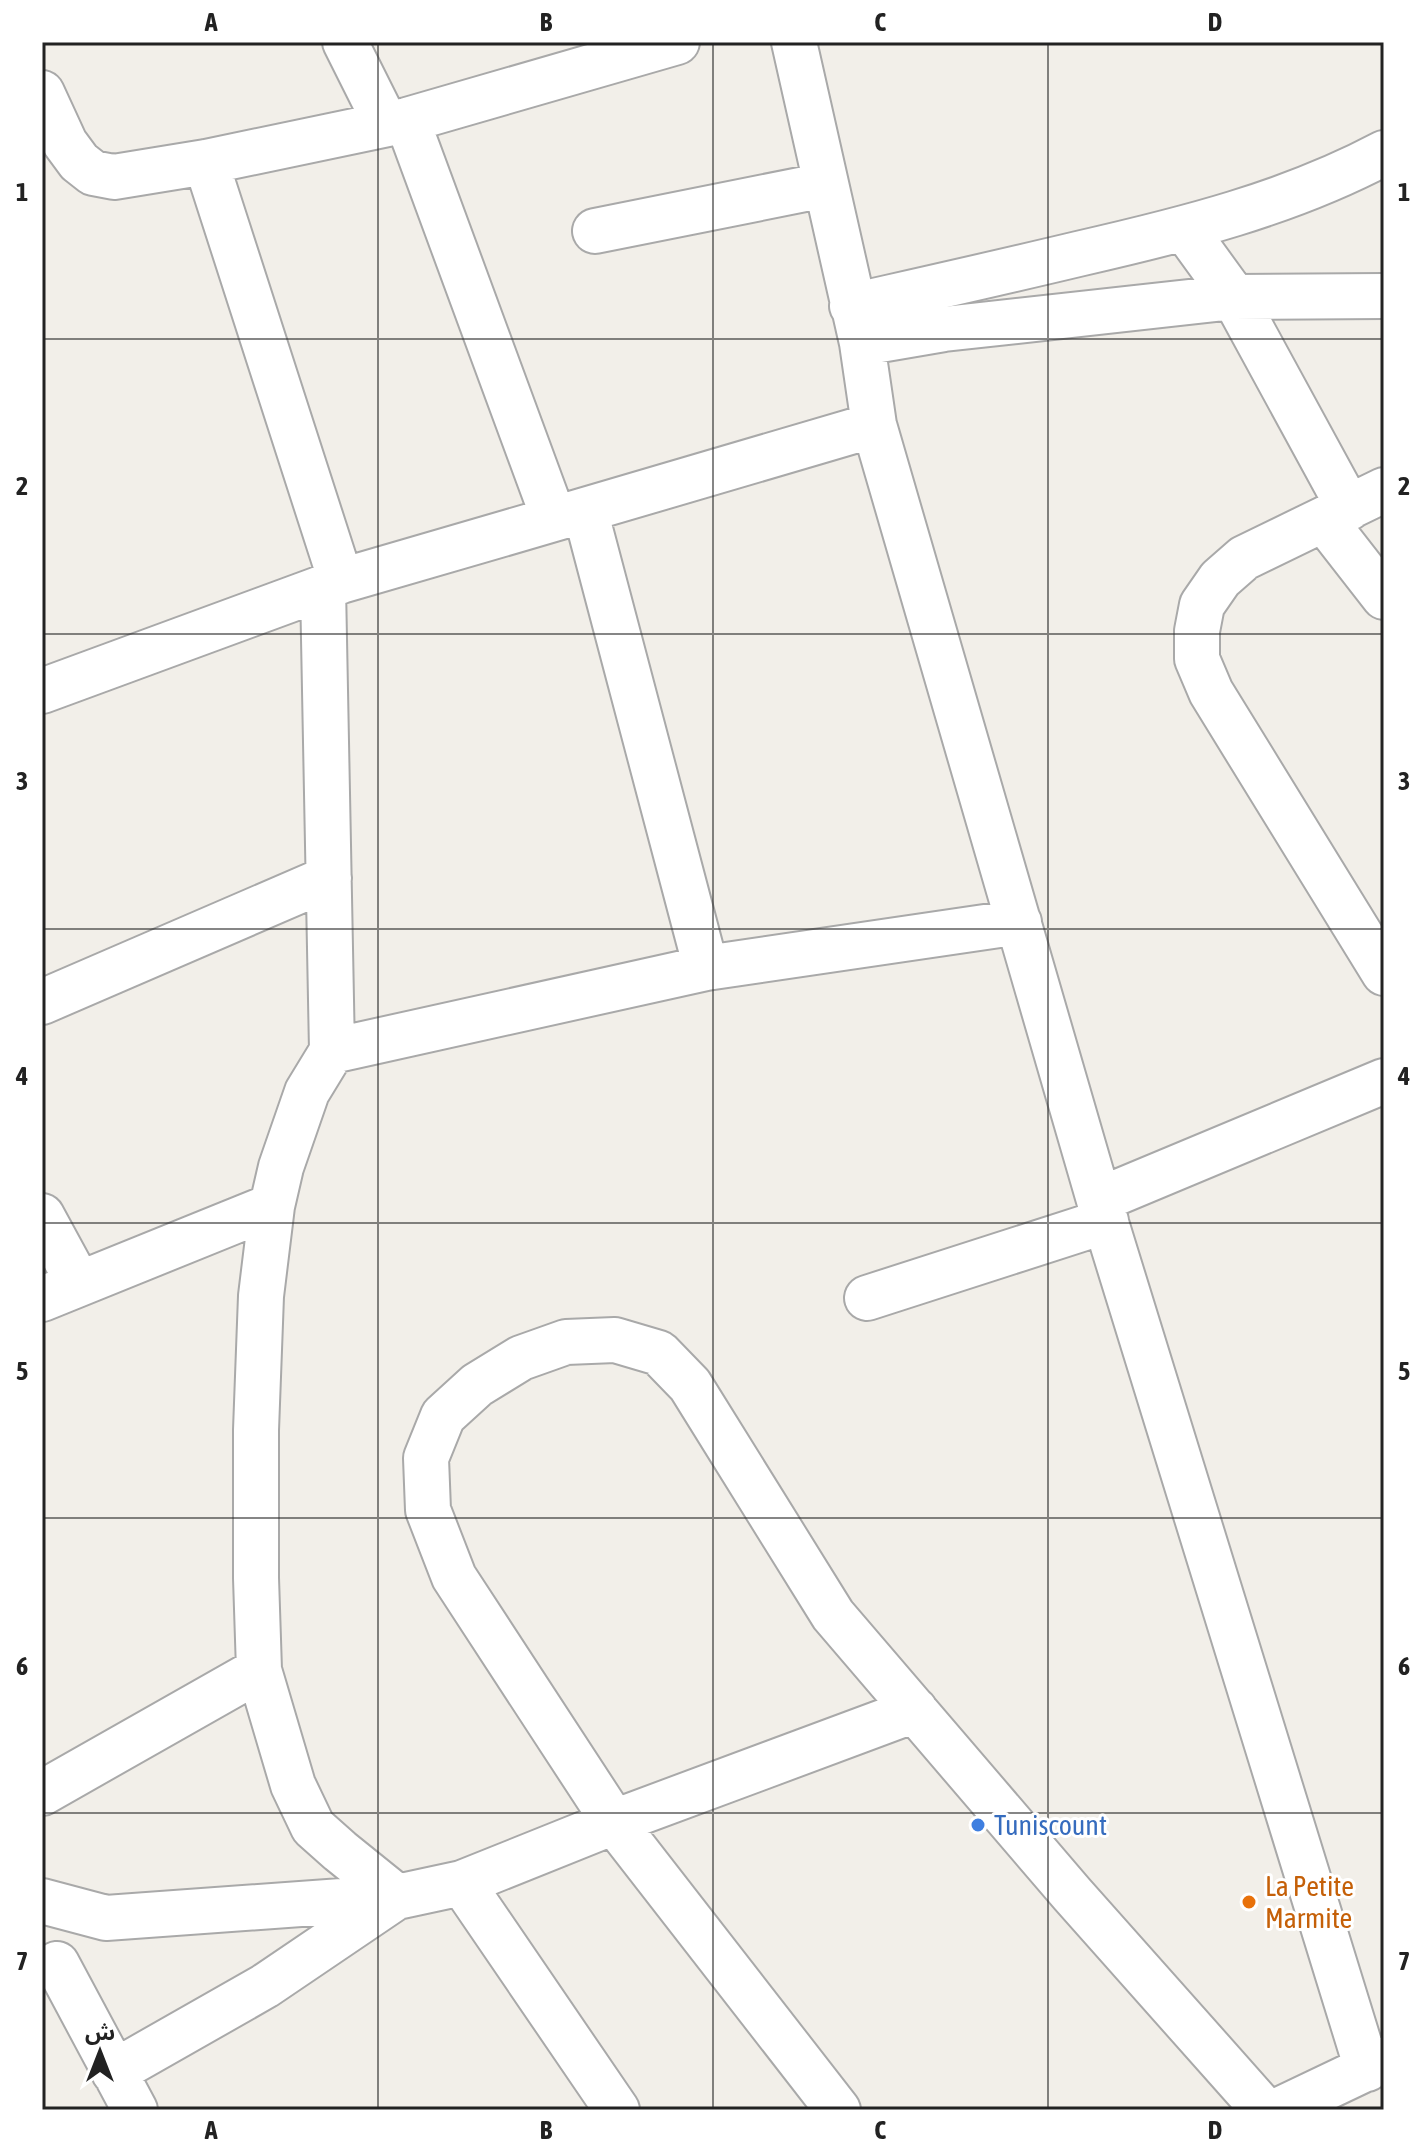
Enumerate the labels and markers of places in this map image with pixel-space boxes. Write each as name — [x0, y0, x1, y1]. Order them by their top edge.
place label: Tuniscount — [994, 1809, 1107, 1841]
marker: Tuniscount — [969, 1816, 987, 1834]
place label: La Petite Marmite — [1265, 1870, 1354, 1934]
marker: La Petite Marmite — [1240, 1893, 1258, 1911]

